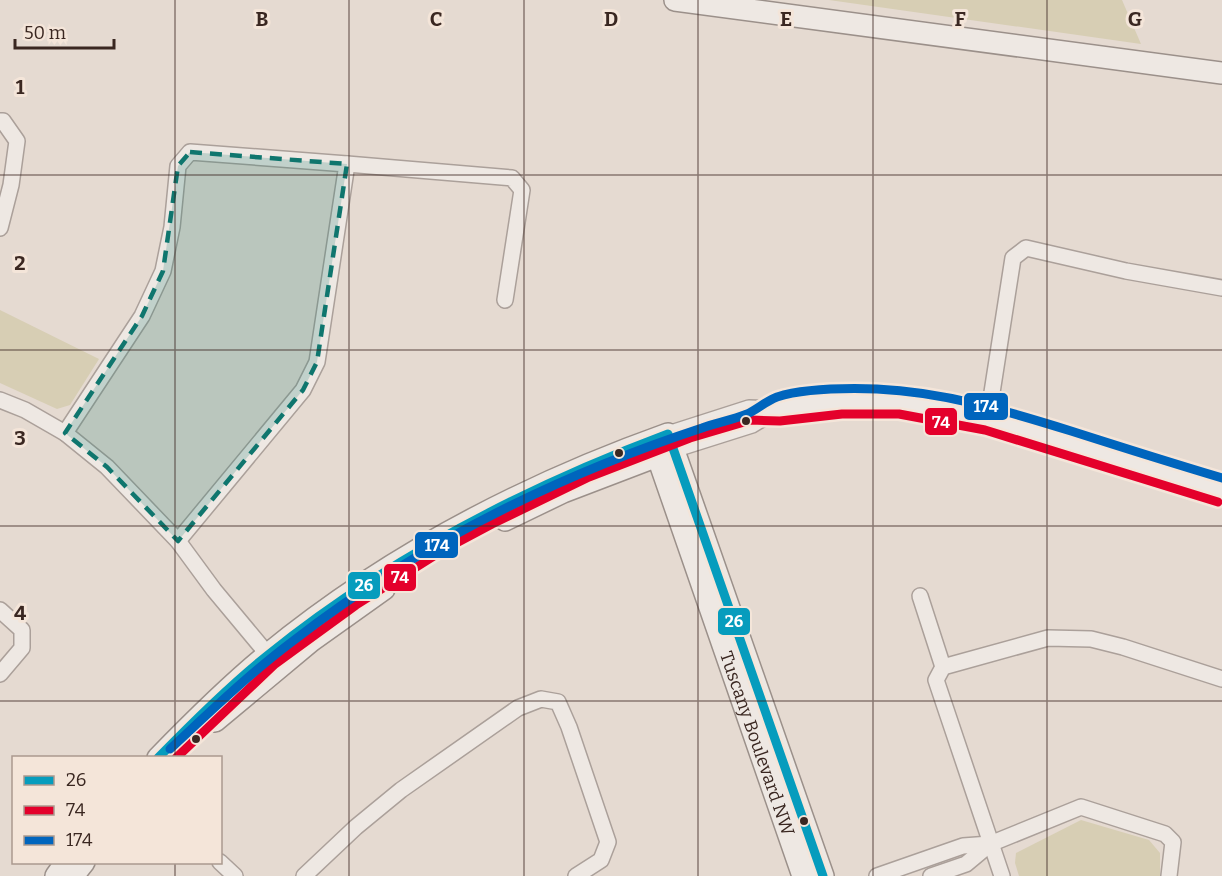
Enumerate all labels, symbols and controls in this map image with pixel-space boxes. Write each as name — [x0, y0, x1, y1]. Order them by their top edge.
text: B — [256, 7, 269, 31]
text: C — [430, 7, 442, 31]
text: D — [604, 7, 618, 31]
text: E — [780, 7, 792, 31]
text: F — [954, 7, 966, 31]
text: G — [1128, 7, 1142, 31]
scale bar — [15, 12, 114, 50]
text: 50 m — [24, 22, 66, 44]
text: 1 — [16, 75, 25, 99]
text: 2 — [14, 251, 26, 275]
line badge: 174 — [963, 392, 1009, 421]
text: 174 — [974, 397, 999, 416]
line badge: 74 — [924, 407, 958, 436]
text: 74 — [932, 413, 950, 432]
unlabelled marker — [740, 415, 752, 427]
text: 3 — [14, 426, 26, 450]
unlabelled marker — [613, 447, 625, 459]
line badge: 174 — [414, 531, 459, 559]
text: 174 — [425, 536, 450, 555]
line badge: 74 — [383, 563, 417, 592]
text: 74 — [391, 568, 409, 587]
line badge: 26 — [347, 571, 381, 600]
text: 26 — [355, 576, 374, 595]
text: 4 — [14, 601, 26, 625]
line badge: 26 — [717, 607, 751, 636]
text: 26 — [725, 612, 744, 631]
street label: Tuscany Boulevard NW — [715, 648, 799, 839]
unlabelled marker — [190, 733, 202, 745]
legend — [12, 756, 222, 864]
text: 26 — [66, 769, 86, 791]
text: 74 — [66, 799, 86, 821]
unlabelled marker — [798, 815, 810, 827]
text: 174 — [66, 829, 93, 851]

